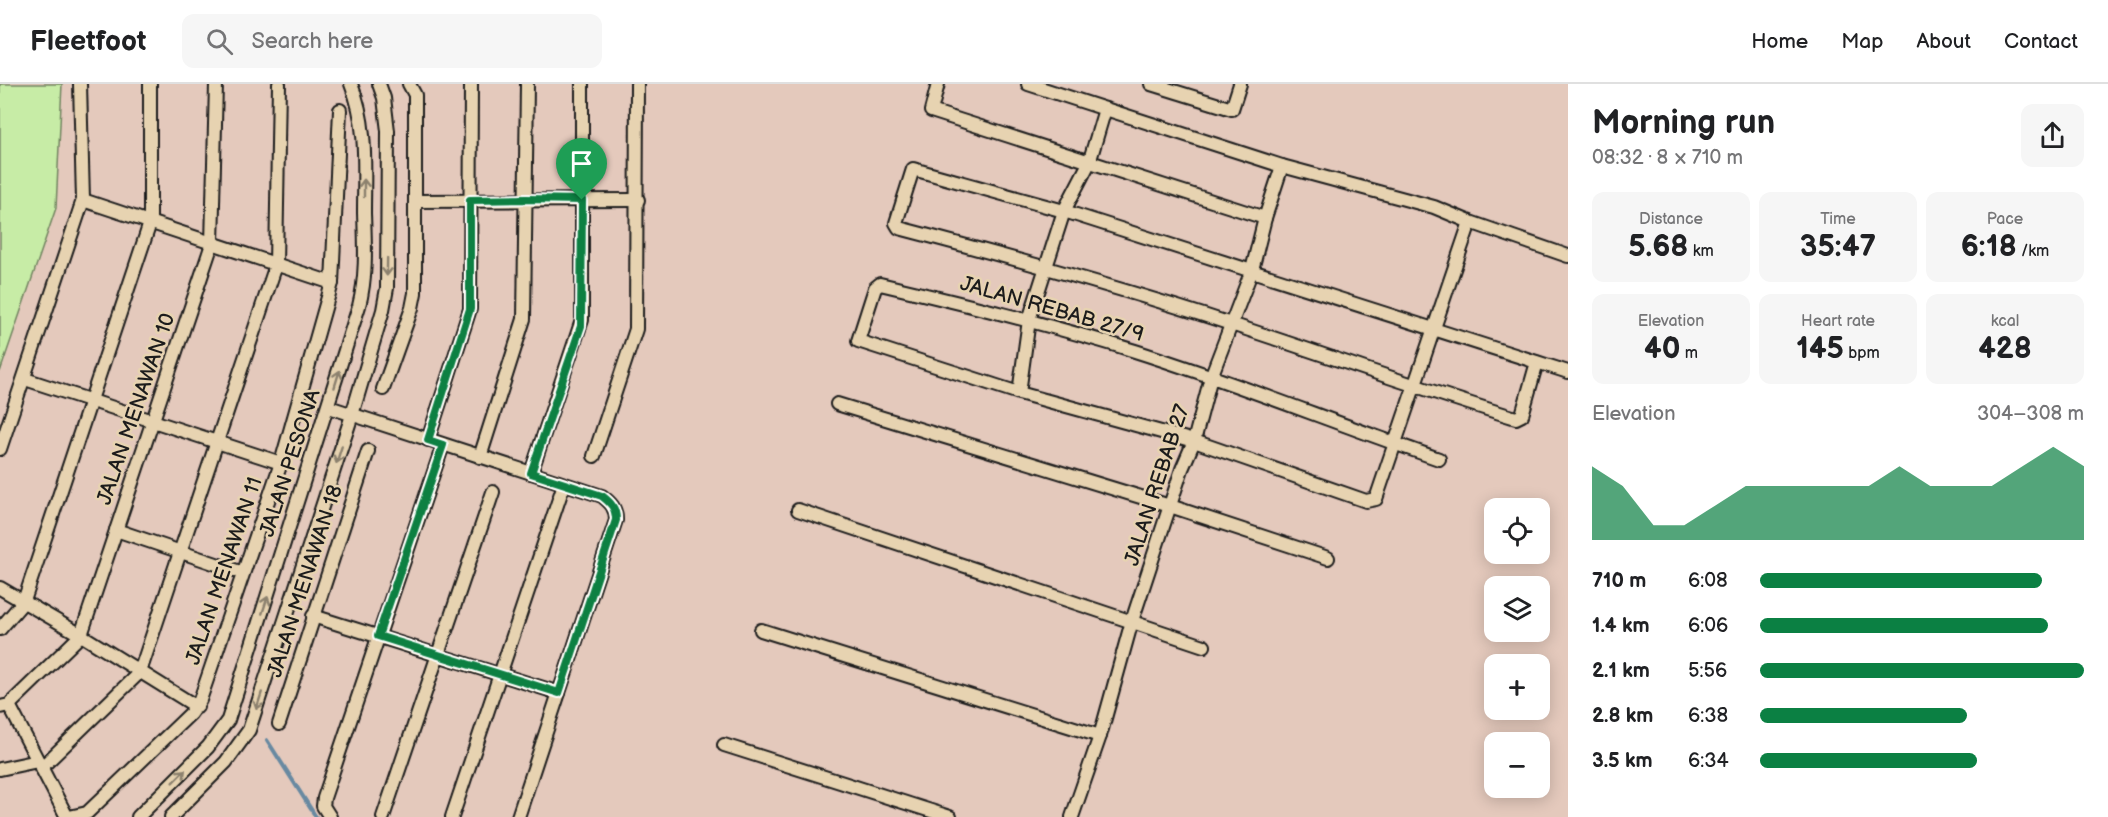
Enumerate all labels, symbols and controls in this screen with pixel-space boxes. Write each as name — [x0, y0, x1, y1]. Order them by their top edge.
search box — [182, 14, 602, 68]
text: Fleetfoot — [30, 25, 146, 58]
icon: search — [203, 25, 236, 58]
text: Search here — [251, 28, 373, 55]
text: Home — [1751, 29, 1808, 54]
text: Map — [1841, 29, 1883, 54]
text: About — [1916, 29, 1971, 54]
text: Contact — [2004, 29, 2078, 54]
text: Morning run — [1592, 103, 1775, 143]
button: share — [2021, 104, 2084, 167]
pin — [556, 138, 607, 200]
text: 08:32 · 8 × 710 m — [1592, 146, 1743, 170]
icon: arrive — [565, 147, 598, 180]
one-way arrow — [358, 178, 370, 198]
text: Distance — [1639, 210, 1703, 229]
text: Time — [1820, 210, 1856, 229]
text: Pace — [1987, 210, 2023, 229]
text: 5.68 — [1628, 229, 1688, 265]
text: 35:47 — [1800, 229, 1876, 265]
text: 6:18 — [1961, 229, 2017, 265]
text: km — [1688, 242, 1714, 261]
text: /km — [2017, 242, 2049, 261]
one-way arrow — [381, 257, 393, 277]
street label: JALAN REBAB 27/9 — [957, 271, 1147, 347]
street label: JALAN MENAWAN 10 — [91, 310, 181, 508]
text: Elevation — [1638, 312, 1704, 331]
text: Heart rate — [1801, 312, 1875, 331]
text: kcal — [1991, 312, 2019, 331]
text: 40 — [1644, 331, 1680, 367]
text: 145 — [1796, 331, 1844, 367]
text: 428 — [1978, 331, 2032, 367]
text: m — [1680, 344, 1698, 363]
text: bpm — [1844, 344, 1880, 363]
one-way arrow — [332, 370, 343, 389]
street label: JALAN PESONA — [254, 386, 326, 540]
street label: JALAN REBAB 27 — [1119, 401, 1195, 569]
text: Elevation — [1592, 402, 1675, 426]
text: 304–308 m — [1977, 402, 2084, 426]
one-way arrow — [333, 445, 344, 464]
street label: JALAN MENAWAN 11 — [180, 474, 268, 668]
street label: JALAN MENAWAN 18 — [262, 482, 348, 680]
map controls — [1484, 498, 1550, 798]
button: locate — [1484, 498, 1550, 564]
text: 710 m — [1592, 569, 1646, 593]
text: 6:08 — [1688, 569, 1728, 593]
button: layers — [1484, 576, 1550, 642]
one-way arrow — [260, 596, 271, 615]
text: 1.4 km — [1592, 614, 1650, 638]
text: 6:06 — [1688, 614, 1728, 638]
button: + — [1484, 654, 1550, 720]
text: 2.1 km — [1592, 659, 1650, 683]
text: 5:56 — [1688, 659, 1727, 683]
one-way arrow — [253, 691, 264, 710]
text: 2.8 km — [1592, 704, 1653, 728]
text: 6:38 — [1688, 704, 1728, 728]
button: − — [1484, 732, 1550, 798]
text: 3.5 km — [1592, 749, 1653, 773]
text: 6:34 — [1688, 749, 1729, 773]
one-way arrow — [172, 768, 187, 783]

